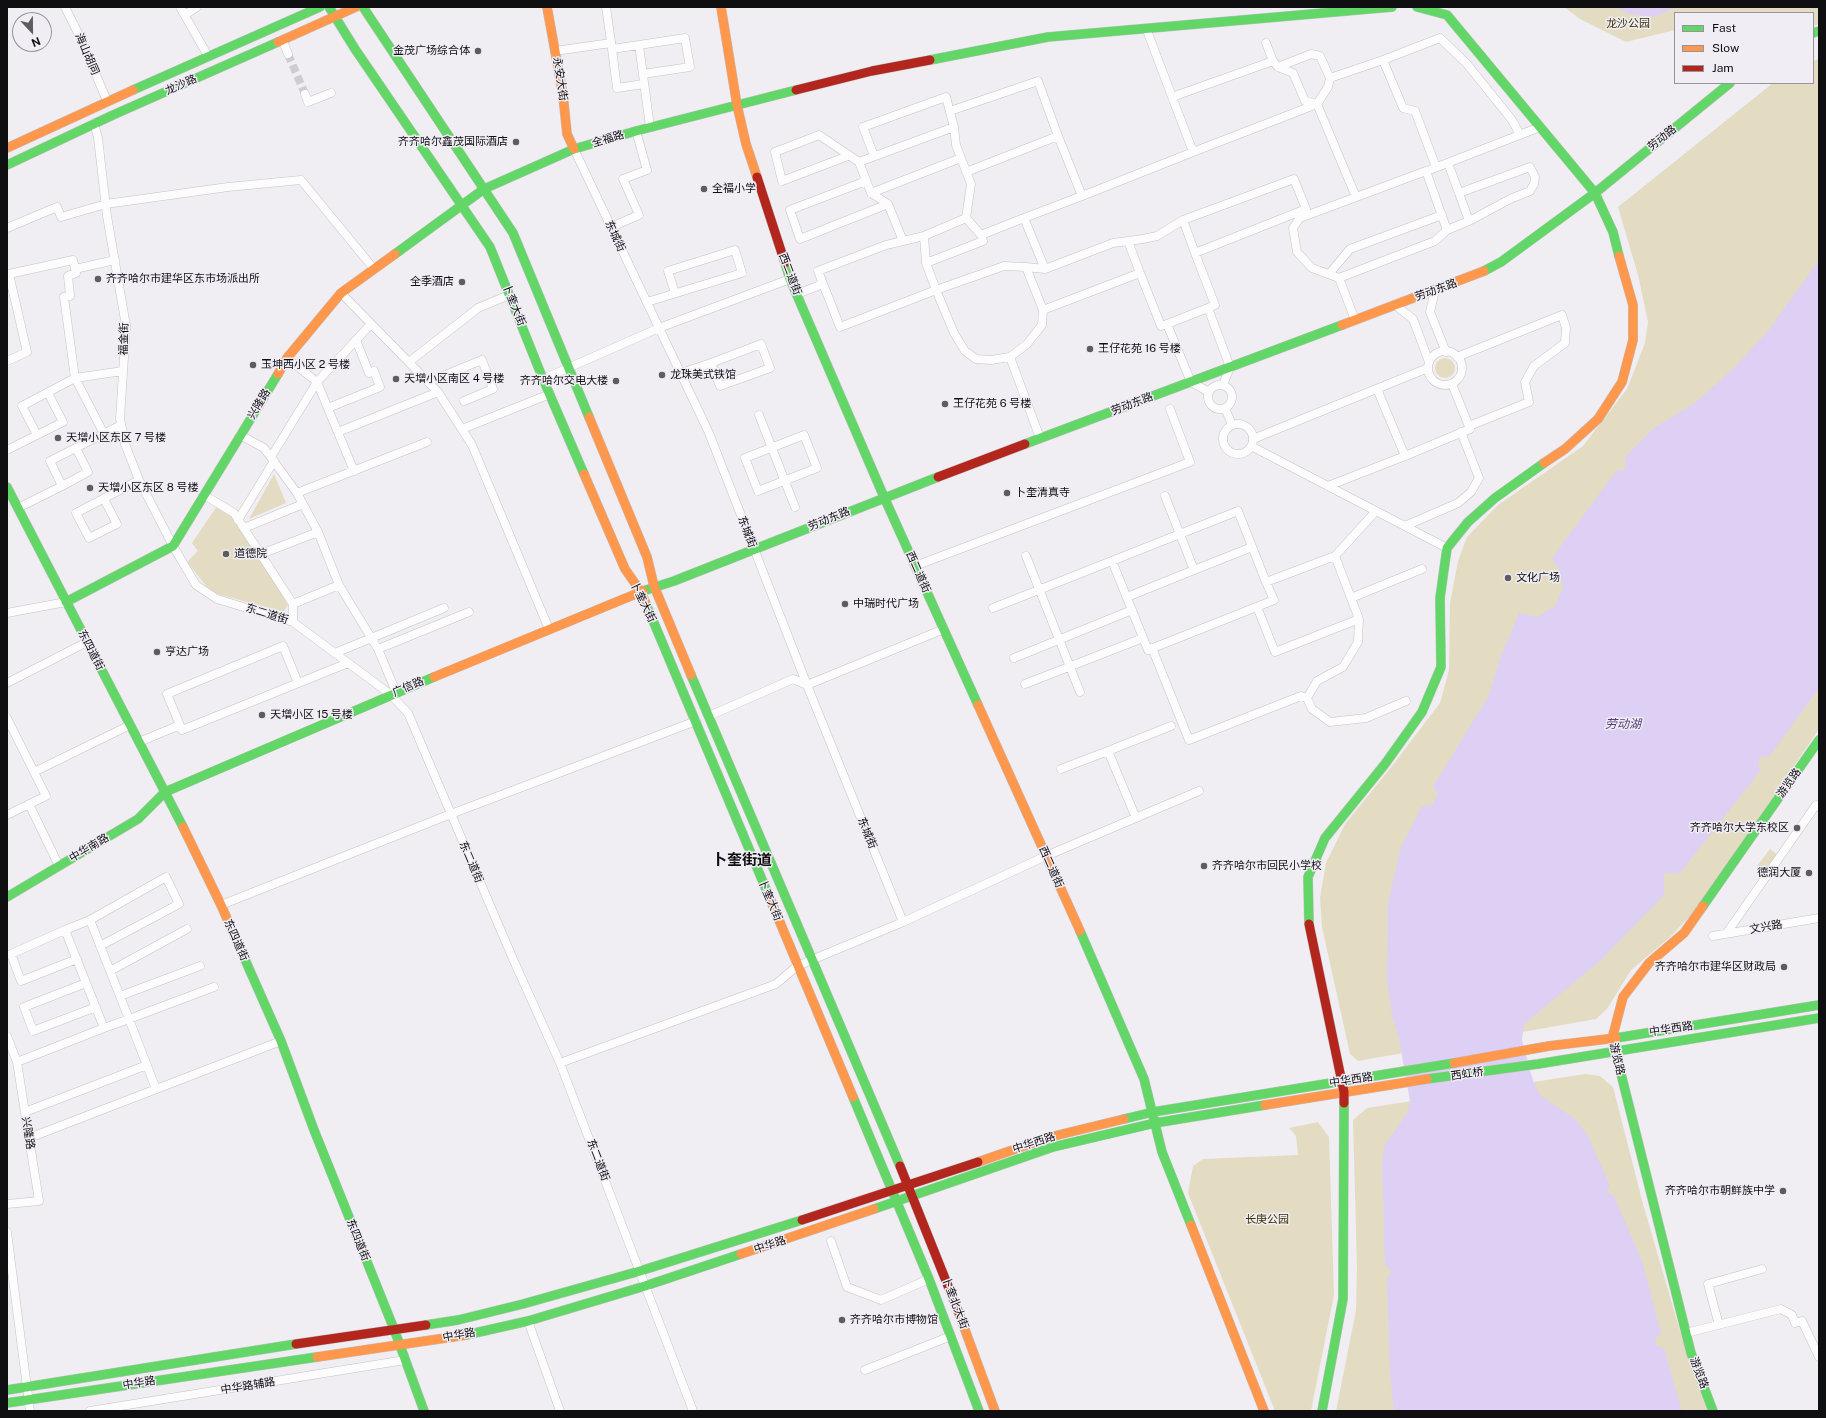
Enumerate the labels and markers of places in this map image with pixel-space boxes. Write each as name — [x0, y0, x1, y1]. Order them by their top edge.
place label: 金茂广场综合体 — [393, 44, 470, 58]
marker: 金茂广场综合体 — [473, 46, 483, 56]
place label: 齐齐哈尔鑫茂国际酒店 — [398, 135, 508, 149]
marker: 齐齐哈尔鑫茂国际酒店 — [511, 137, 521, 147]
place label: 全福小学 — [712, 182, 756, 196]
marker: 全福小学 — [699, 184, 709, 194]
place label: 齐齐哈尔市建华区东市场派出所 — [106, 272, 260, 286]
marker: 齐齐哈尔市建华区东市场派出所 — [93, 274, 103, 284]
place label: 全季酒店 — [410, 275, 454, 289]
marker: 全季酒店 — [457, 277, 467, 287]
place label: 王仔花苑 16 号楼 — [1098, 342, 1181, 356]
marker: 王仔花苑 16 号楼 — [1085, 344, 1095, 354]
place label: 玉坤西小区 2 号楼 — [261, 358, 350, 372]
marker: 玉坤西小区 2 号楼 — [248, 360, 258, 370]
place label: 龙珠美式铁馆 — [670, 368, 736, 382]
marker: 龙珠美式铁馆 — [657, 370, 667, 380]
place label: 天增小区南区 4 号楼 — [404, 372, 504, 386]
marker: 天增小区南区 4 号楼 — [391, 374, 401, 384]
place label: 齐齐哈尔交电大楼 — [520, 374, 608, 388]
marker: 齐齐哈尔交电大楼 — [611, 376, 621, 386]
place label: 王仔花苑 6 号楼 — [953, 397, 1031, 411]
marker: 王仔花苑 6 号楼 — [940, 399, 950, 409]
place label: 天增小区东区 7 号楼 — [66, 431, 166, 445]
marker: 天增小区东区 7 号楼 — [53, 433, 63, 443]
place label: 天增小区东区 8 号楼 — [98, 481, 198, 495]
marker: 天增小区东区 8 号楼 — [85, 483, 95, 493]
place label: 卜奎清真寺 — [1015, 486, 1070, 500]
marker: 卜奎清真寺 — [1002, 488, 1012, 498]
place label: 道德院 — [234, 547, 267, 561]
marker: 道德院 — [221, 549, 231, 559]
place label: 文化广场 — [1516, 571, 1560, 585]
marker: 文化广场 — [1503, 573, 1513, 583]
place label: 中瑞时代广场 — [853, 597, 919, 611]
marker: 中瑞时代广场 — [840, 599, 850, 609]
place label: 亨达广场 — [165, 645, 209, 659]
marker: 亨达广场 — [152, 647, 162, 657]
place label: 天增小区 15 号楼 — [270, 708, 353, 722]
marker: 天增小区 15 号楼 — [257, 710, 267, 720]
place label: 齐齐哈尔大学东校区 — [1690, 821, 1789, 835]
marker: 齐齐哈尔大学东校区 — [1792, 823, 1802, 833]
place label: 齐齐哈尔市回民小学校 — [1212, 859, 1322, 873]
marker: 齐齐哈尔市回民小学校 — [1199, 861, 1209, 871]
place label: 德润大厦 — [1757, 866, 1801, 880]
marker: 德润大厦 — [1804, 868, 1814, 878]
place label: 齐齐哈尔市建华区财政局 — [1655, 960, 1776, 974]
marker: 齐齐哈尔市建华区财政局 — [1779, 962, 1789, 972]
place label: 齐齐哈尔市朝鲜族中学 — [1665, 1184, 1775, 1198]
marker: 齐齐哈尔市朝鲜族中学 — [1778, 1186, 1788, 1196]
place label: 齐齐哈尔市博物馆 — [850, 1313, 938, 1327]
marker: 齐齐哈尔市博物馆 — [837, 1315, 847, 1325]

